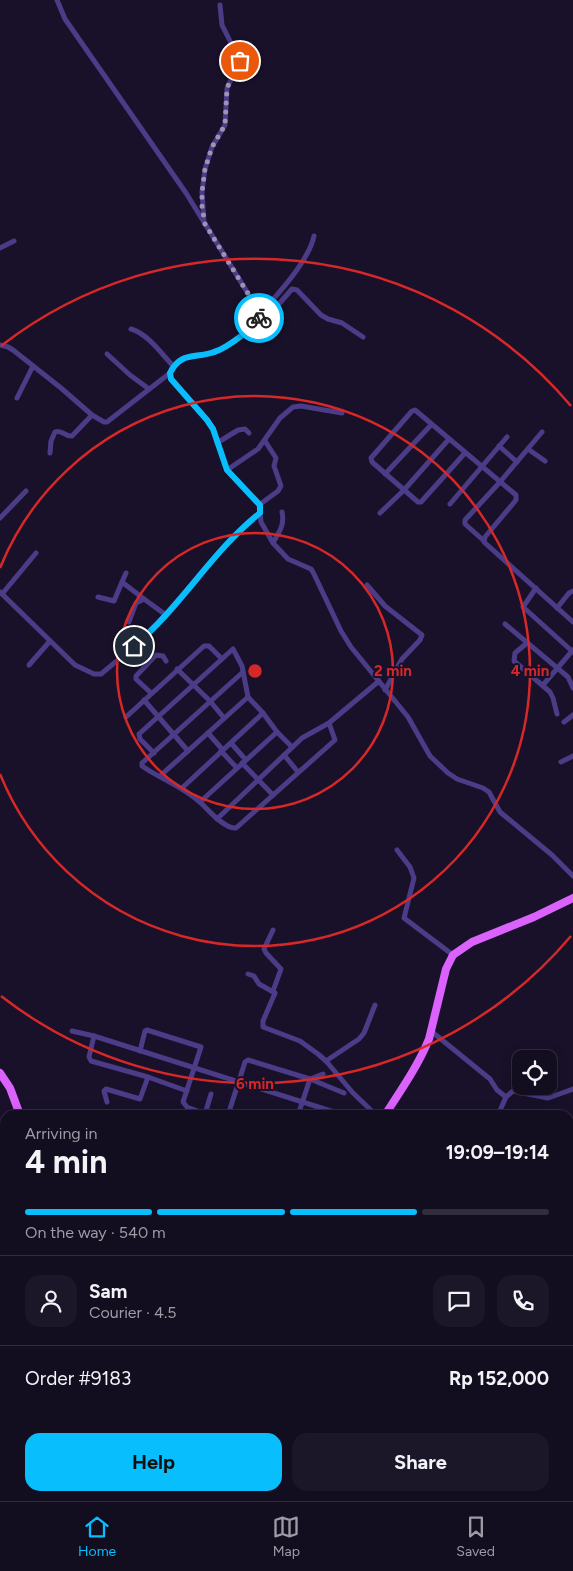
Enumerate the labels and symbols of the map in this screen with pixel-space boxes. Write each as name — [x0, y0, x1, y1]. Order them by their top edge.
pin — [219, 40, 261, 82]
courier — [234, 293, 284, 343]
pin — [113, 625, 155, 667]
centre of rings — [246, 662, 264, 680]
text: 2 min — [374, 662, 412, 680]
text: 4 min — [511, 662, 549, 680]
text: 6 min — [236, 1075, 274, 1093]

